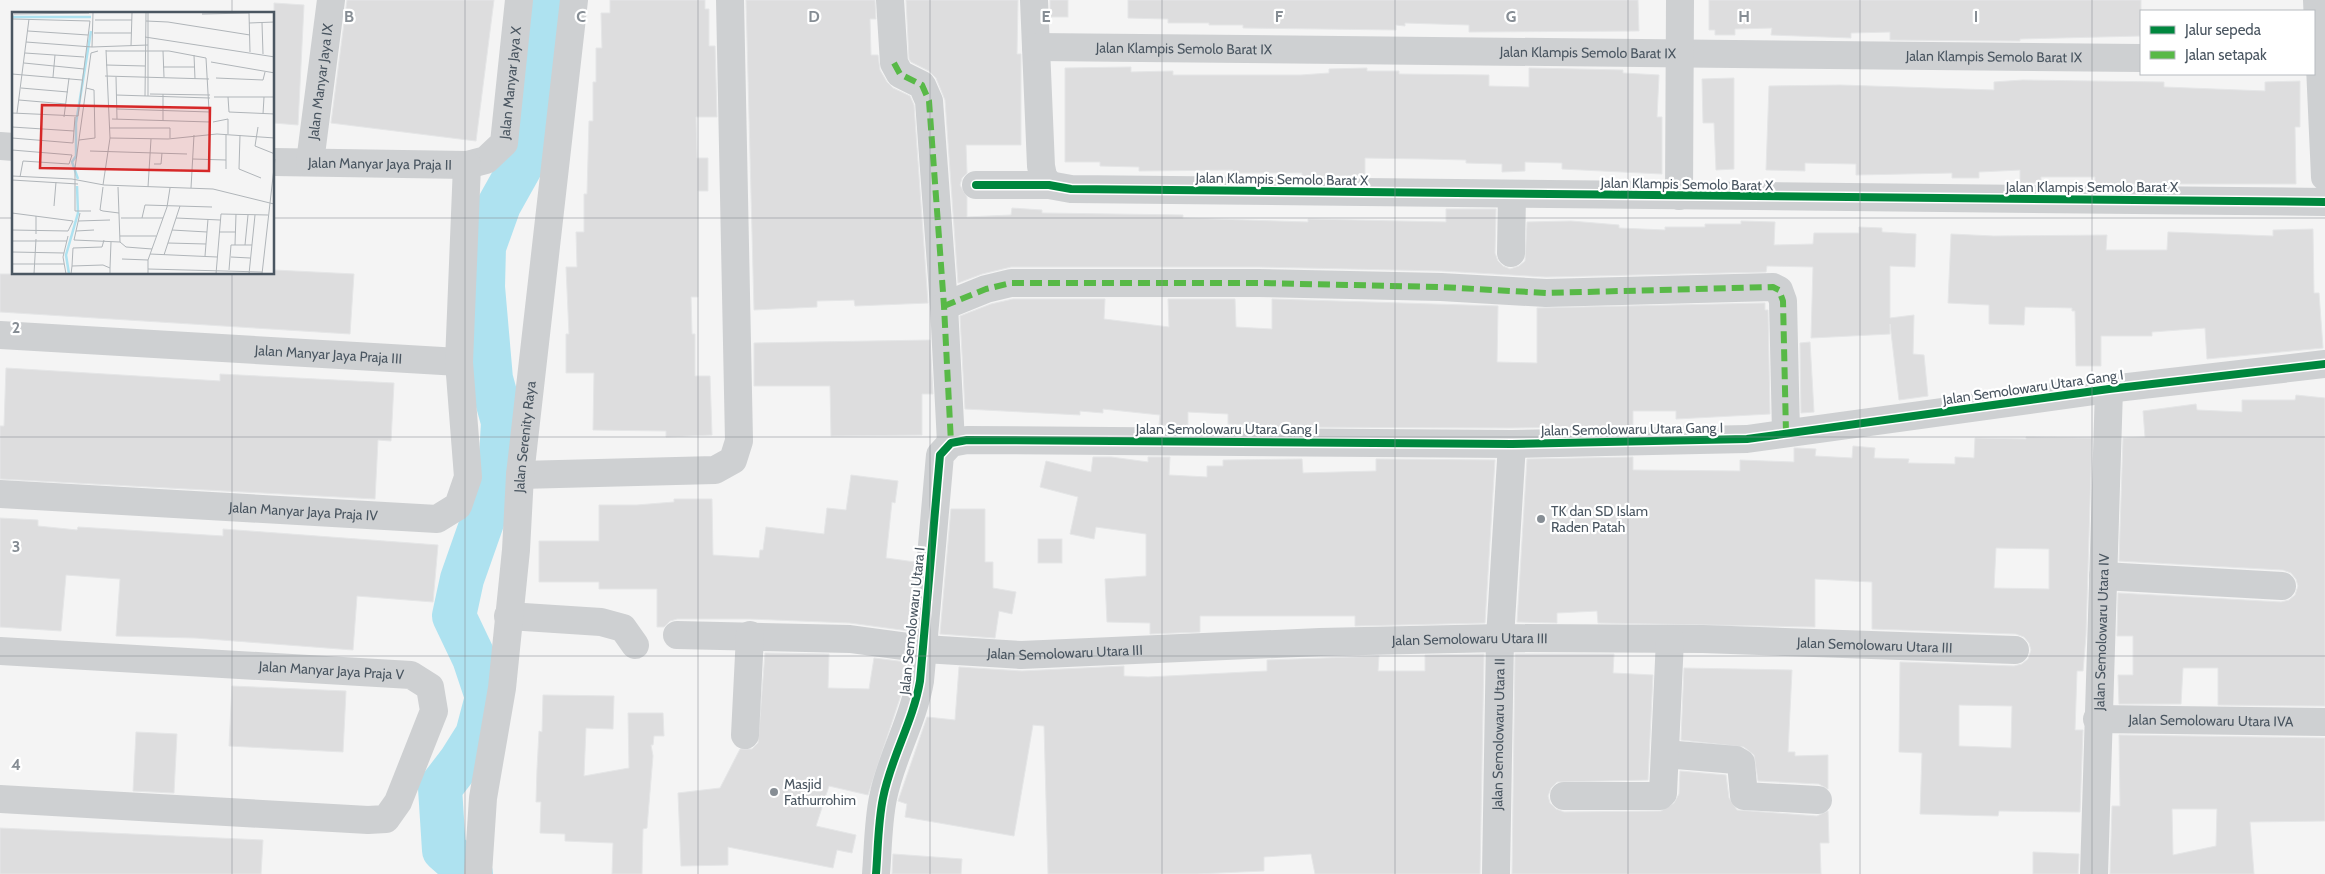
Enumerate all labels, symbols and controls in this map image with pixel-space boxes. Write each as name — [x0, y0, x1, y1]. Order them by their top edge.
text: B — [344, 7, 354, 26]
text: C — [576, 7, 586, 26]
text: D — [808, 7, 820, 26]
text: E — [1041, 7, 1051, 26]
text: F — [1275, 7, 1284, 26]
text: G — [1506, 7, 1516, 26]
text: H — [1738, 7, 1750, 26]
text: I — [1974, 7, 1978, 26]
legend — [2140, 10, 2315, 75]
inset map — [12, 12, 275, 275]
text: Jalur sepeda — [2184, 21, 2262, 39]
street label: Jalan Manyar Jaya IX — [304, 22, 337, 142]
street label: Jalan Manyar Jaya X — [495, 25, 525, 141]
street label: Jalan Klampis Semolo Barat IX — [1095, 39, 1273, 58]
street label: Jalan Klampis Semolo Barat IX — [1499, 43, 1677, 62]
text: Jalan setapak — [2184, 46, 2267, 64]
street label: Jalan Klampis Semolo Barat IX — [1905, 47, 2083, 66]
street label: Jalan Manyar Jaya Praja II — [307, 154, 452, 174]
street label: Jalan Klampis Semolo Barat X — [1195, 168, 1369, 190]
street label: Jalan Klampis Semolo Barat X — [1600, 173, 1774, 195]
street label: Jalan Klampis Semolo Barat X — [2005, 178, 2179, 196]
text: 2 — [12, 318, 20, 337]
street label: Jalan Manyar Jaya Praja III — [253, 341, 403, 368]
street label: Jalan Semolowaru Utara Gang I — [1940, 365, 2125, 409]
street label: Jalan Serenity Raya — [510, 380, 540, 494]
street label: Jalan Semolowaru Utara Gang I — [1540, 418, 1723, 440]
street label: Jalan Semolowaru Utara Gang I — [1135, 420, 1318, 438]
street label: Jalan Manyar Jaya Praja IV — [228, 498, 379, 525]
place label: TK dan SD Islam Raden Patah — [1551, 502, 1648, 536]
marker: TK dan SD Islam Raden Patah — [1535, 513, 1547, 525]
text: 3 — [12, 537, 20, 556]
street label: Jalan Semolowaru Utara I — [895, 546, 929, 697]
street label: Jalan Semolowaru Utara IV — [2090, 553, 2113, 712]
street label: Jalan Semolowaru Utara III — [1391, 629, 1548, 649]
street label: Jalan Semolowaru Utara III — [1796, 633, 1953, 657]
street label: Jalan Semolowaru Utara III — [986, 641, 1143, 664]
street label: Jalan Manyar Jaya Praja V — [257, 657, 405, 684]
street label: Jalan Semolowaru Utara II — [1488, 658, 1509, 811]
street label: Jalan Semolowaru Utara IVA — [2127, 710, 2294, 731]
text: 4 — [11, 755, 21, 774]
place label: Masjid Fathurrohim — [784, 775, 856, 809]
marker: Masjid Fathurrohim — [768, 786, 780, 798]

